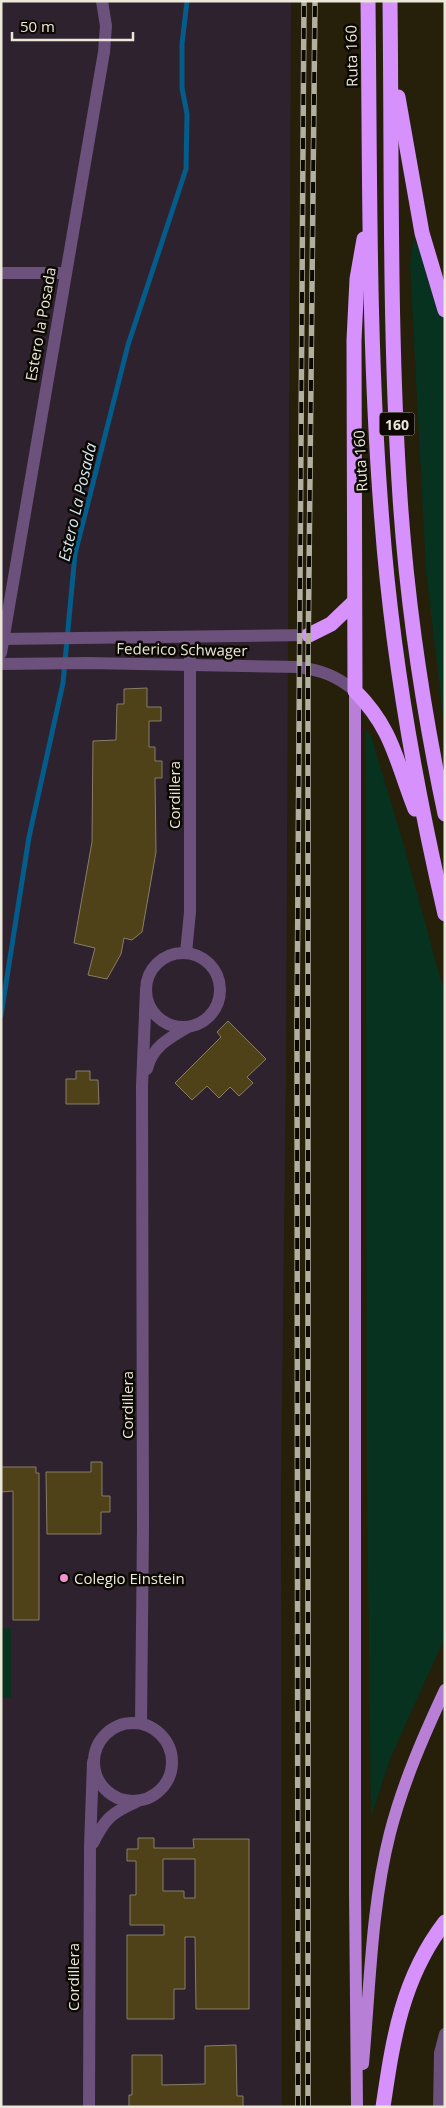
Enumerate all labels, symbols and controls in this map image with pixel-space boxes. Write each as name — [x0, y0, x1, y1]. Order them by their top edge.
scale bar — [12, 10, 134, 42]
text: 50 m — [20, 16, 55, 36]
street label: Ruta 160 — [340, 25, 362, 87]
street label: Estero la Posada — [20, 265, 60, 383]
road number: 160 — [380, 412, 414, 436]
street label: Ruta 160 — [348, 430, 372, 492]
water label: Estero La Posada — [53, 441, 101, 563]
street label: Federico Schwager — [116, 638, 248, 660]
street label: Cordillera — [164, 761, 184, 829]
street label: Cordillera — [117, 1371, 137, 1439]
place label: Colegio Einstein — [74, 1568, 185, 1588]
marker: Colegio Einstein — [58, 1572, 70, 1584]
street label: Cordillera — [63, 1943, 83, 2011]

